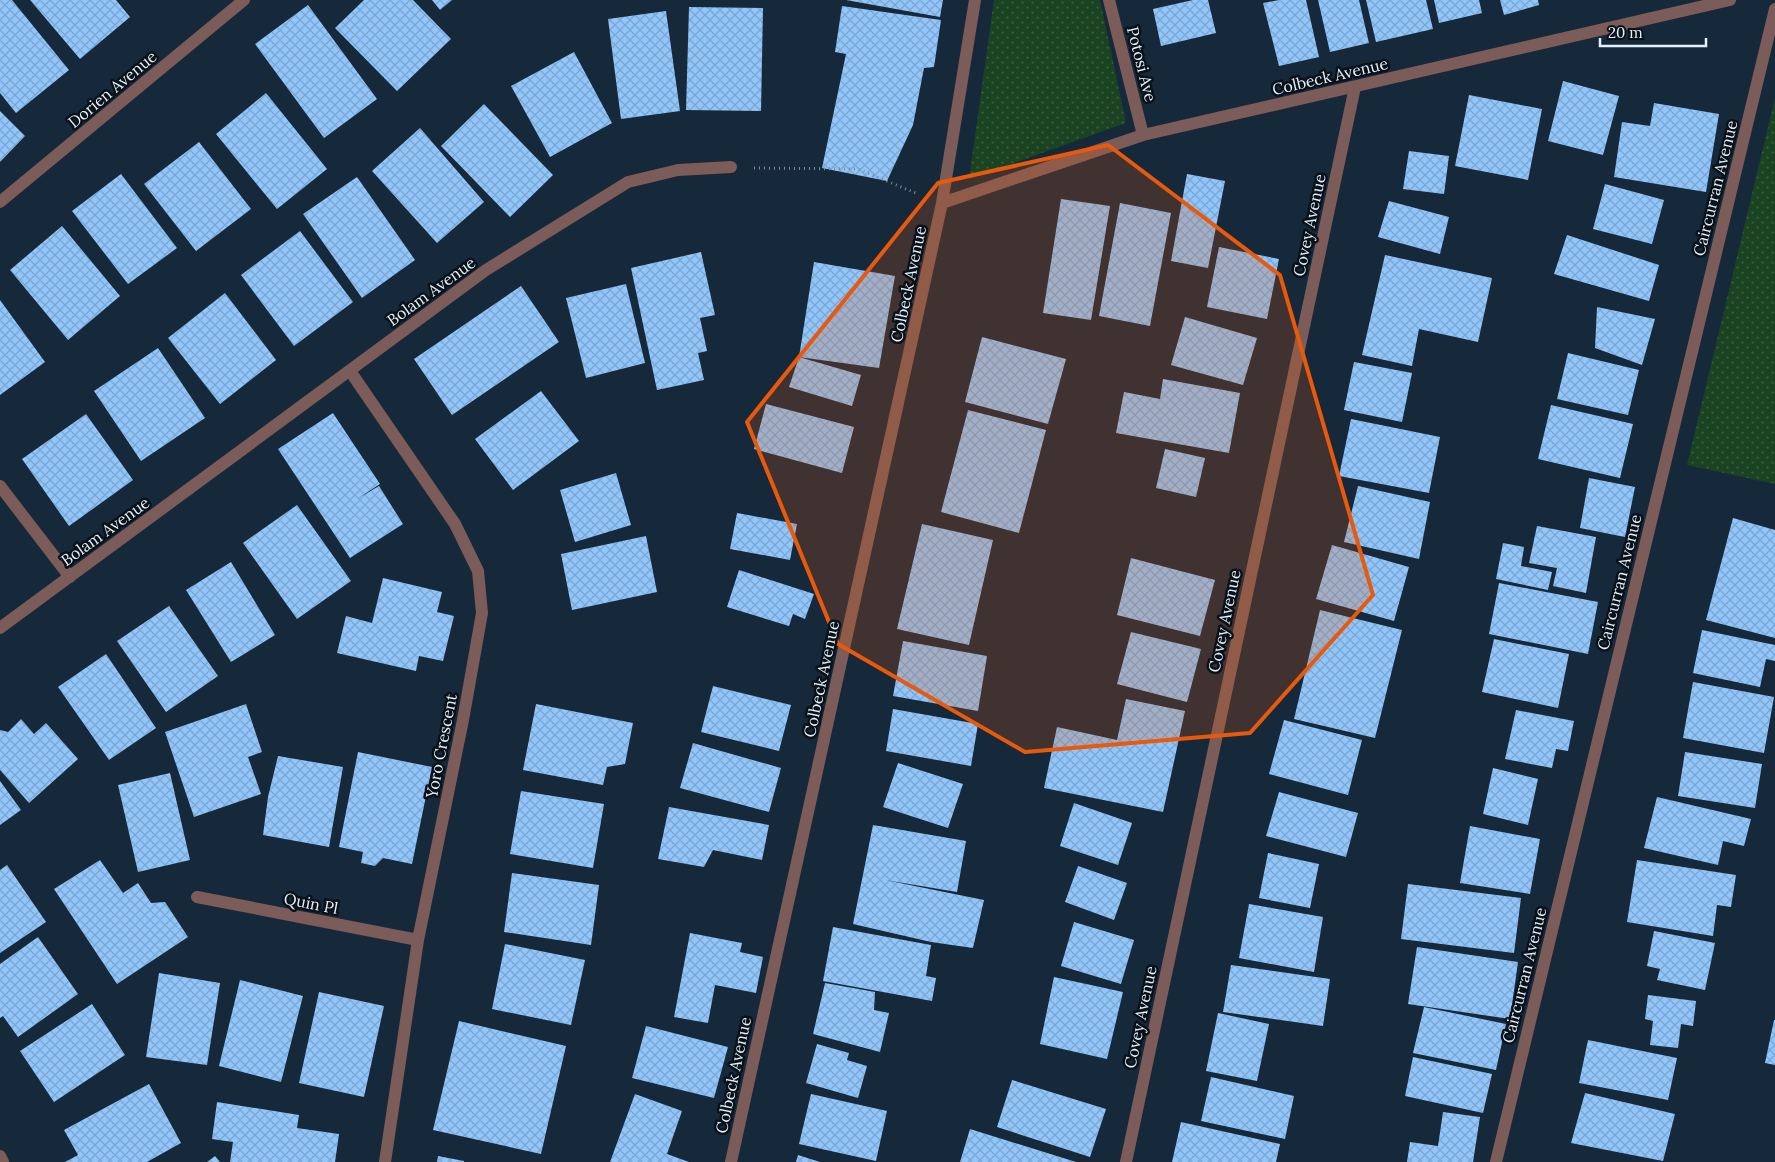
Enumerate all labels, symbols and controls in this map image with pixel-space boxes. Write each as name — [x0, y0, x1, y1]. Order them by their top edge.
scale bar — [1600, 15, 1706, 47]
text: 20 m — [1608, 23, 1643, 42]
street label: Potosi Ave — [1123, 24, 1161, 104]
street label: Dorien Avenue — [64, 46, 161, 132]
street label: Colbeck Avenue — [1270, 53, 1390, 99]
street label: Caircurran Avenue — [1688, 118, 1742, 258]
street label: Covey Avenue — [1288, 172, 1330, 278]
street label: Colbeck Avenue — [886, 224, 930, 344]
street label: Bolam Avenue — [383, 252, 480, 330]
street label: Bolam Avenue — [57, 492, 154, 570]
street label: Caircurran Avenue — [1592, 512, 1646, 652]
street label: Covey Avenue — [1203, 568, 1245, 674]
street label: Colbeck Avenue — [799, 619, 843, 739]
street label: Yoro Crescent — [421, 691, 461, 801]
street label: Quin Pl — [282, 888, 340, 918]
street label: Caircurran Avenue — [1497, 905, 1551, 1045]
street label: Covey Avenue — [1119, 964, 1161, 1070]
street label: Colbeck Avenue — [711, 1015, 755, 1135]

